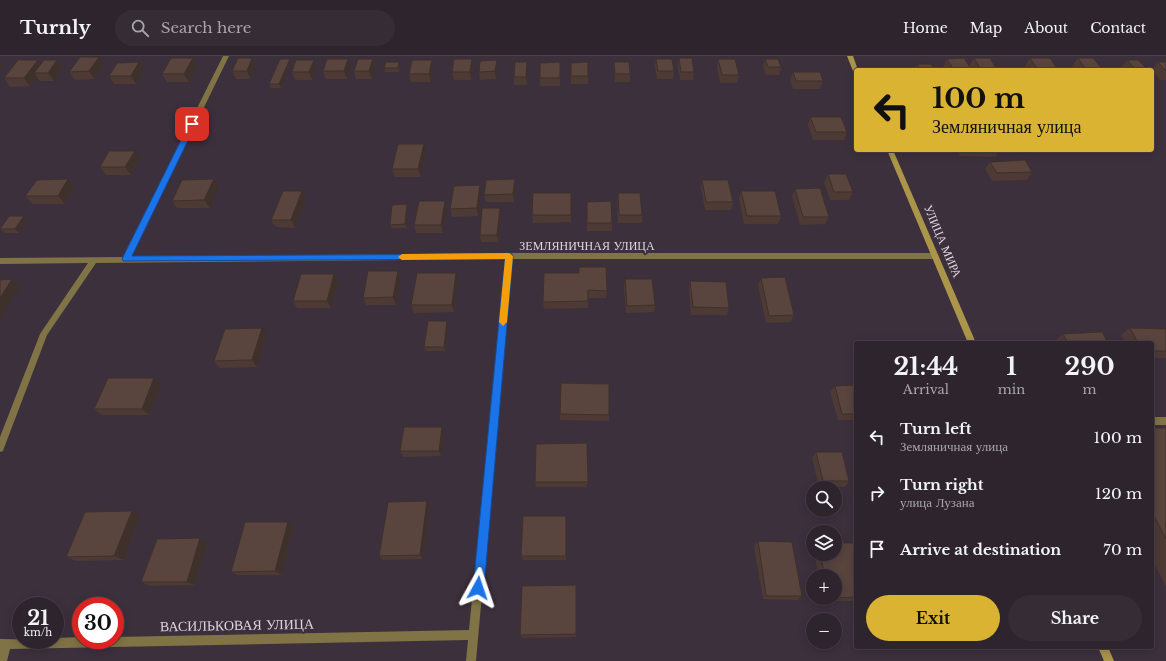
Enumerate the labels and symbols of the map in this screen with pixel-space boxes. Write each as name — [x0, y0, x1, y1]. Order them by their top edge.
pin — [175, 107, 209, 141]
street label: УЛИЦА МИРА — [921, 202, 965, 280]
street label: ЗЕМЛЯНИЧНАЯ УЛИЦА — [519, 238, 655, 253]
position arrow — [457, 567, 499, 609]
speed limit sign: 30 — [72, 597, 124, 649]
street label: ВАСИЛЬКОВАЯ УЛИЦА — [160, 615, 315, 635]

